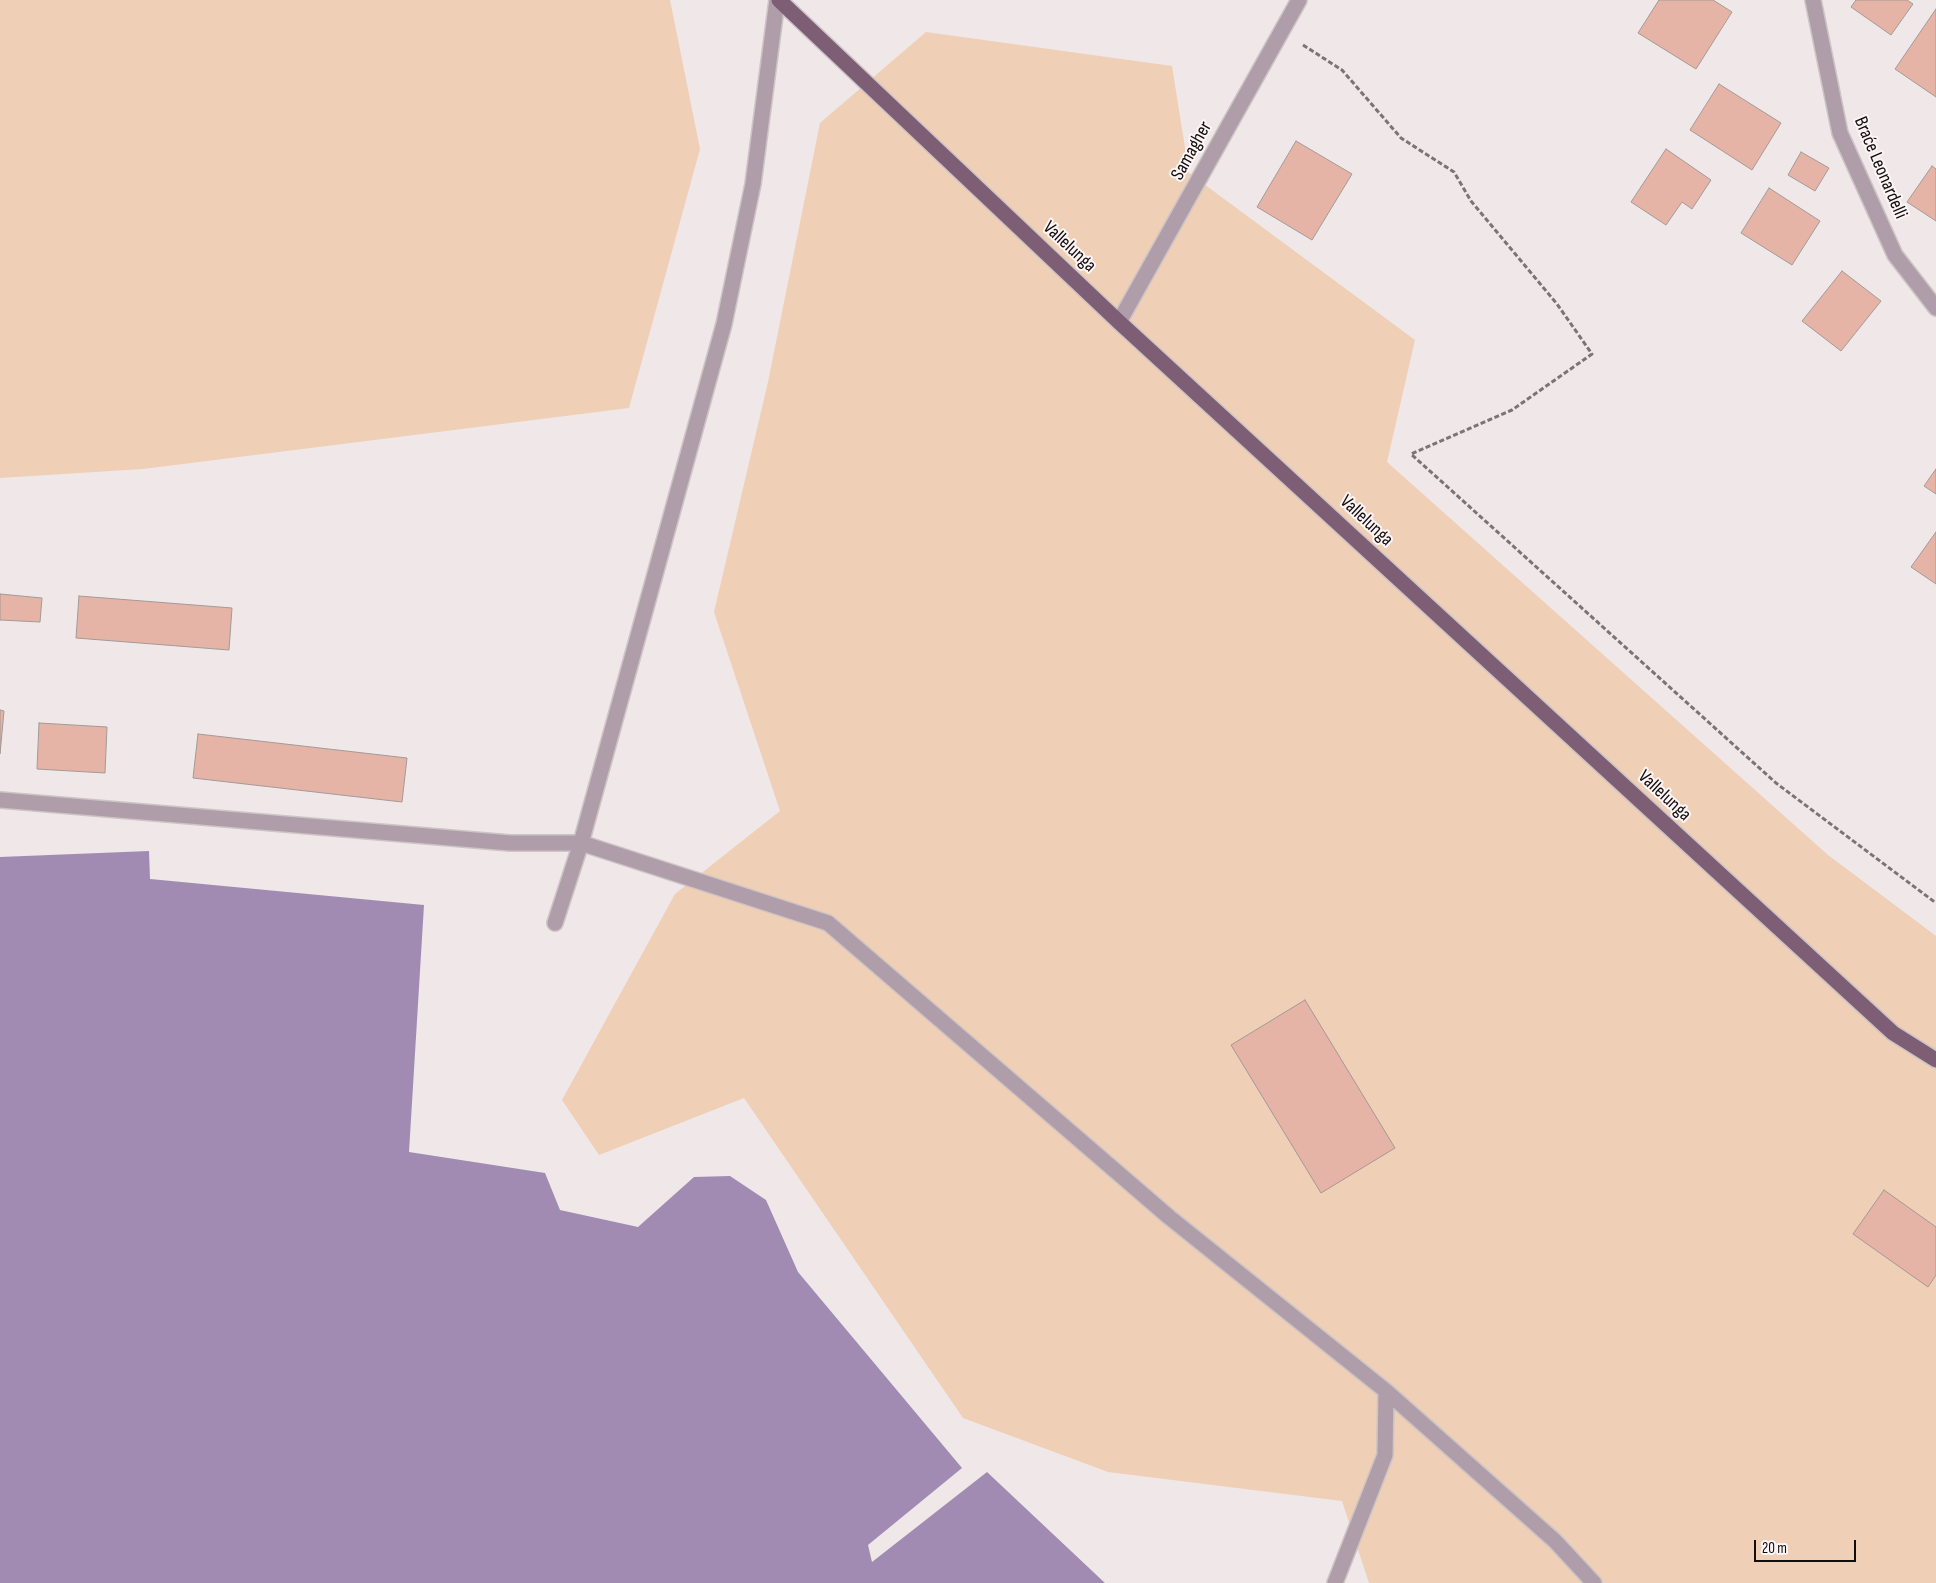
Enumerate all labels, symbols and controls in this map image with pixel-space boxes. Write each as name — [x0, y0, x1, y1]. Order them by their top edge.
street label: Braće Leonardelli — [1848, 114, 1912, 222]
street label: Samagher — [1167, 118, 1217, 184]
street label: Vallelunga — [1038, 217, 1100, 277]
street label: Vallelunga — [1335, 491, 1397, 551]
street label: Vallelunga — [1633, 766, 1695, 826]
scale bar — [1756, 1530, 1858, 1562]
text: 20 m — [1762, 1539, 1787, 1558]

